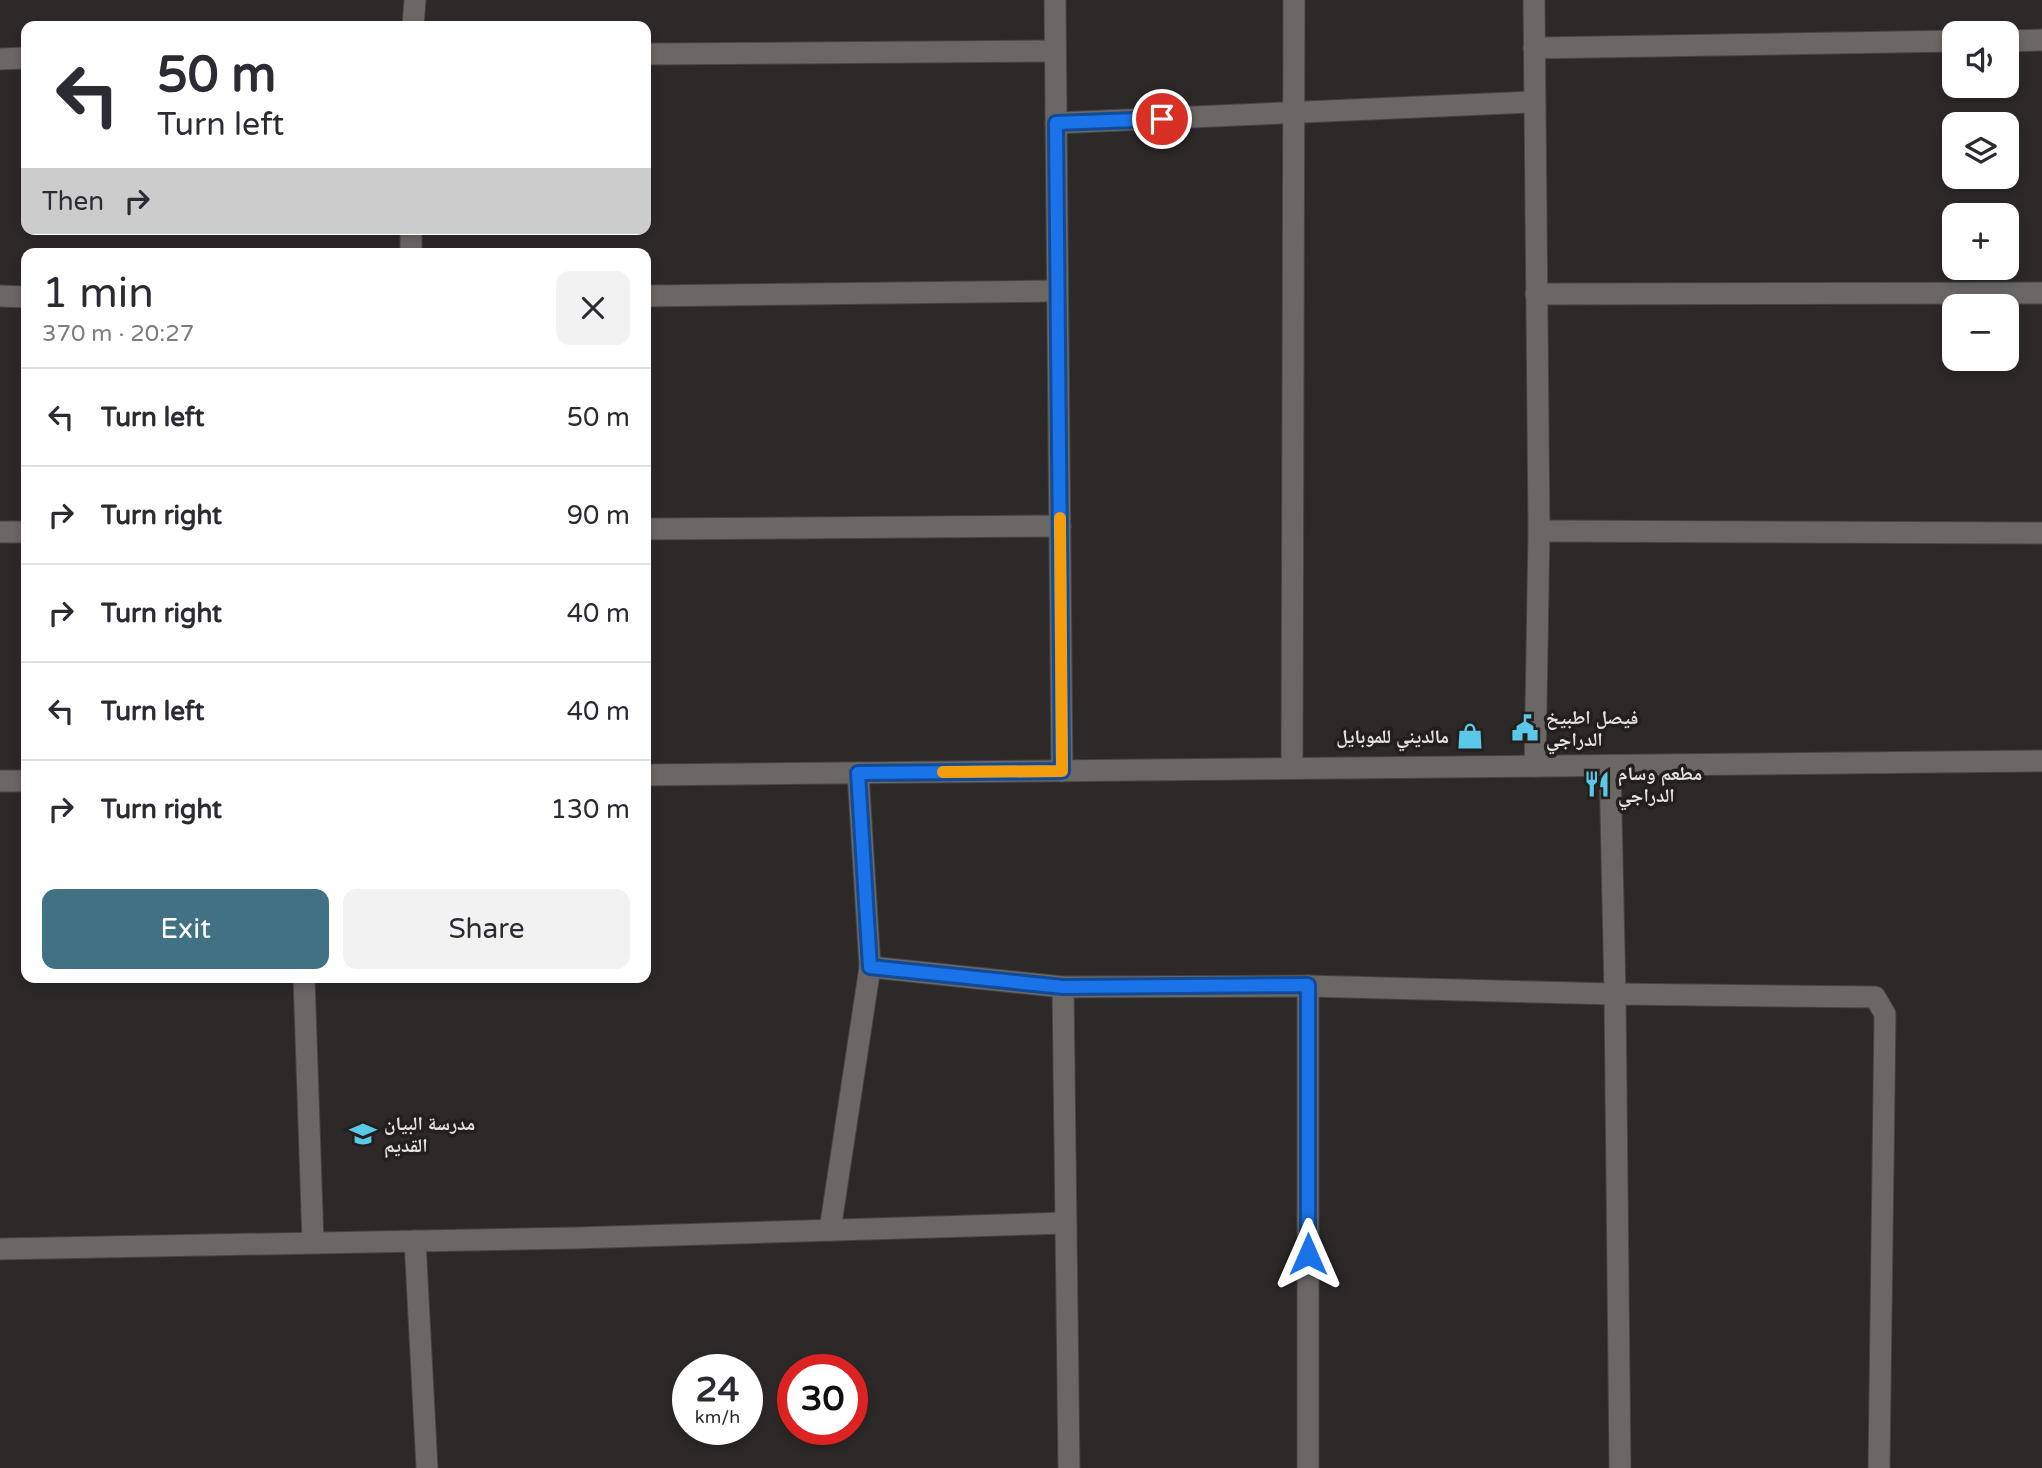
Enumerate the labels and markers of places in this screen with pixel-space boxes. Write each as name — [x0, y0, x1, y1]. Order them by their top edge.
pin — [1132, 89, 1192, 149]
place label: فيصل اطبيخ الدراجي — [1546, 707, 1638, 755]
public building icon: فيصل اطبيخ الدراجي — [1510, 713, 1540, 743]
shop icon: مالديني للموبايل — [1455, 721, 1485, 751]
place label: مالديني للموبايل — [1336, 726, 1449, 752]
place label: مطعم وسام الدراجي — [1618, 763, 1702, 811]
restaurant icon: مطعم وسام الدراجي — [1582, 769, 1612, 799]
place label: مدرسة البيان القديم — [384, 1113, 475, 1158]
school or university icon: مدرسة البيان القديم — [348, 1119, 378, 1149]

